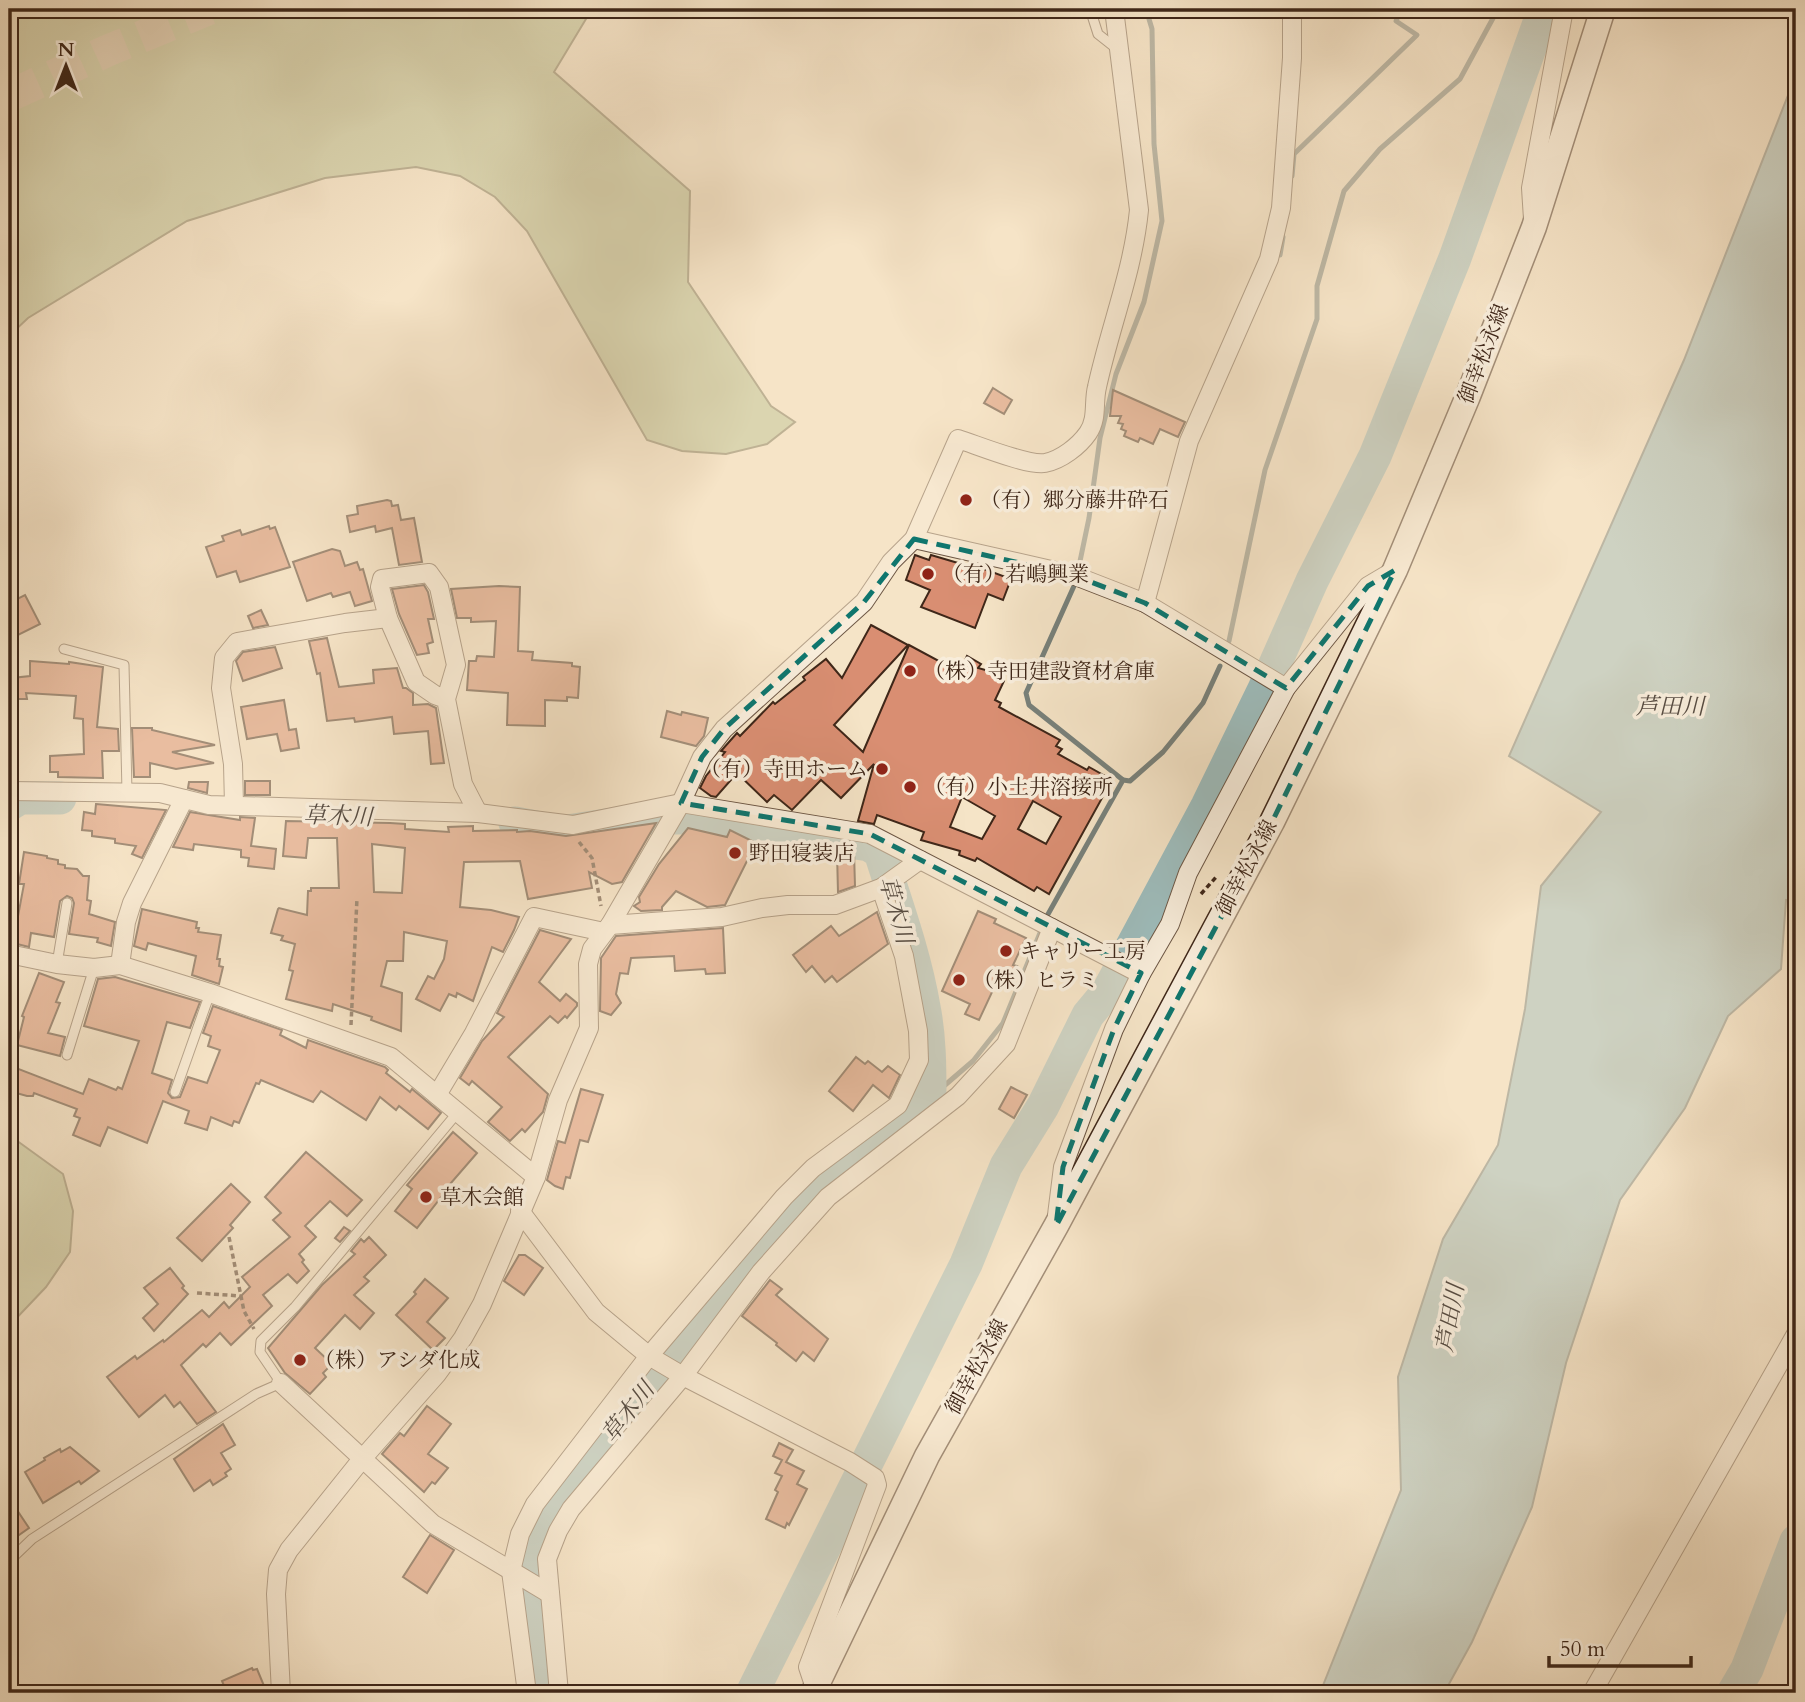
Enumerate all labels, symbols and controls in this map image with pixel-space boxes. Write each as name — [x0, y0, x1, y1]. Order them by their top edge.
north arrow — [32, 32, 102, 102]
text: N — [58, 37, 75, 63]
street label: 御幸松永線 — [1452, 300, 1516, 408]
place label: （有）郷分藤井砕石 — [980, 486, 1169, 515]
marker: （有）郷分藤井砕石 — [958, 492, 974, 508]
place label: （有）若嶋興業 — [942, 560, 1089, 589]
marker: （有）若嶋興業 — [920, 566, 936, 582]
place label: （株）寺田建設資材倉庫 — [924, 657, 1155, 686]
marker: （株）寺田建設資材倉庫 — [902, 663, 918, 679]
water label: 芦田川 — [1636, 691, 1708, 722]
place label: （有）寺田ホーム — [700, 755, 868, 784]
marker: （有）寺田ホーム — [874, 761, 890, 777]
place label: （有）小土井溶接所 — [924, 773, 1113, 802]
marker: （有）小土井溶接所 — [902, 779, 918, 795]
water label: 草木川 — [303, 799, 376, 833]
street label: 御幸松永線 — [1210, 815, 1284, 921]
place label: 野田寝装店 — [749, 839, 854, 868]
marker: 野田寝装店 — [727, 845, 743, 861]
water label: 草木川 — [872, 873, 921, 950]
place label: キャリー工房 — [1020, 937, 1146, 966]
marker: キャリー工房 — [998, 943, 1014, 959]
place label: （株）ヒラミ — [973, 966, 1099, 995]
marker: （株）ヒラミ — [951, 972, 967, 988]
place label: 草木会館 — [440, 1183, 524, 1212]
marker: 草木会館 — [418, 1189, 434, 1205]
water label: 芦田川 — [1429, 1278, 1472, 1355]
street label: 御幸松永線 — [939, 1314, 1015, 1420]
place label: （株）アシダ化成 — [314, 1346, 480, 1375]
marker: （株）アシダ化成 — [292, 1352, 308, 1368]
water label: 草木川 — [595, 1373, 663, 1449]
scale bar — [1549, 1625, 1691, 1669]
text: 50 m — [1560, 1635, 1605, 1664]

